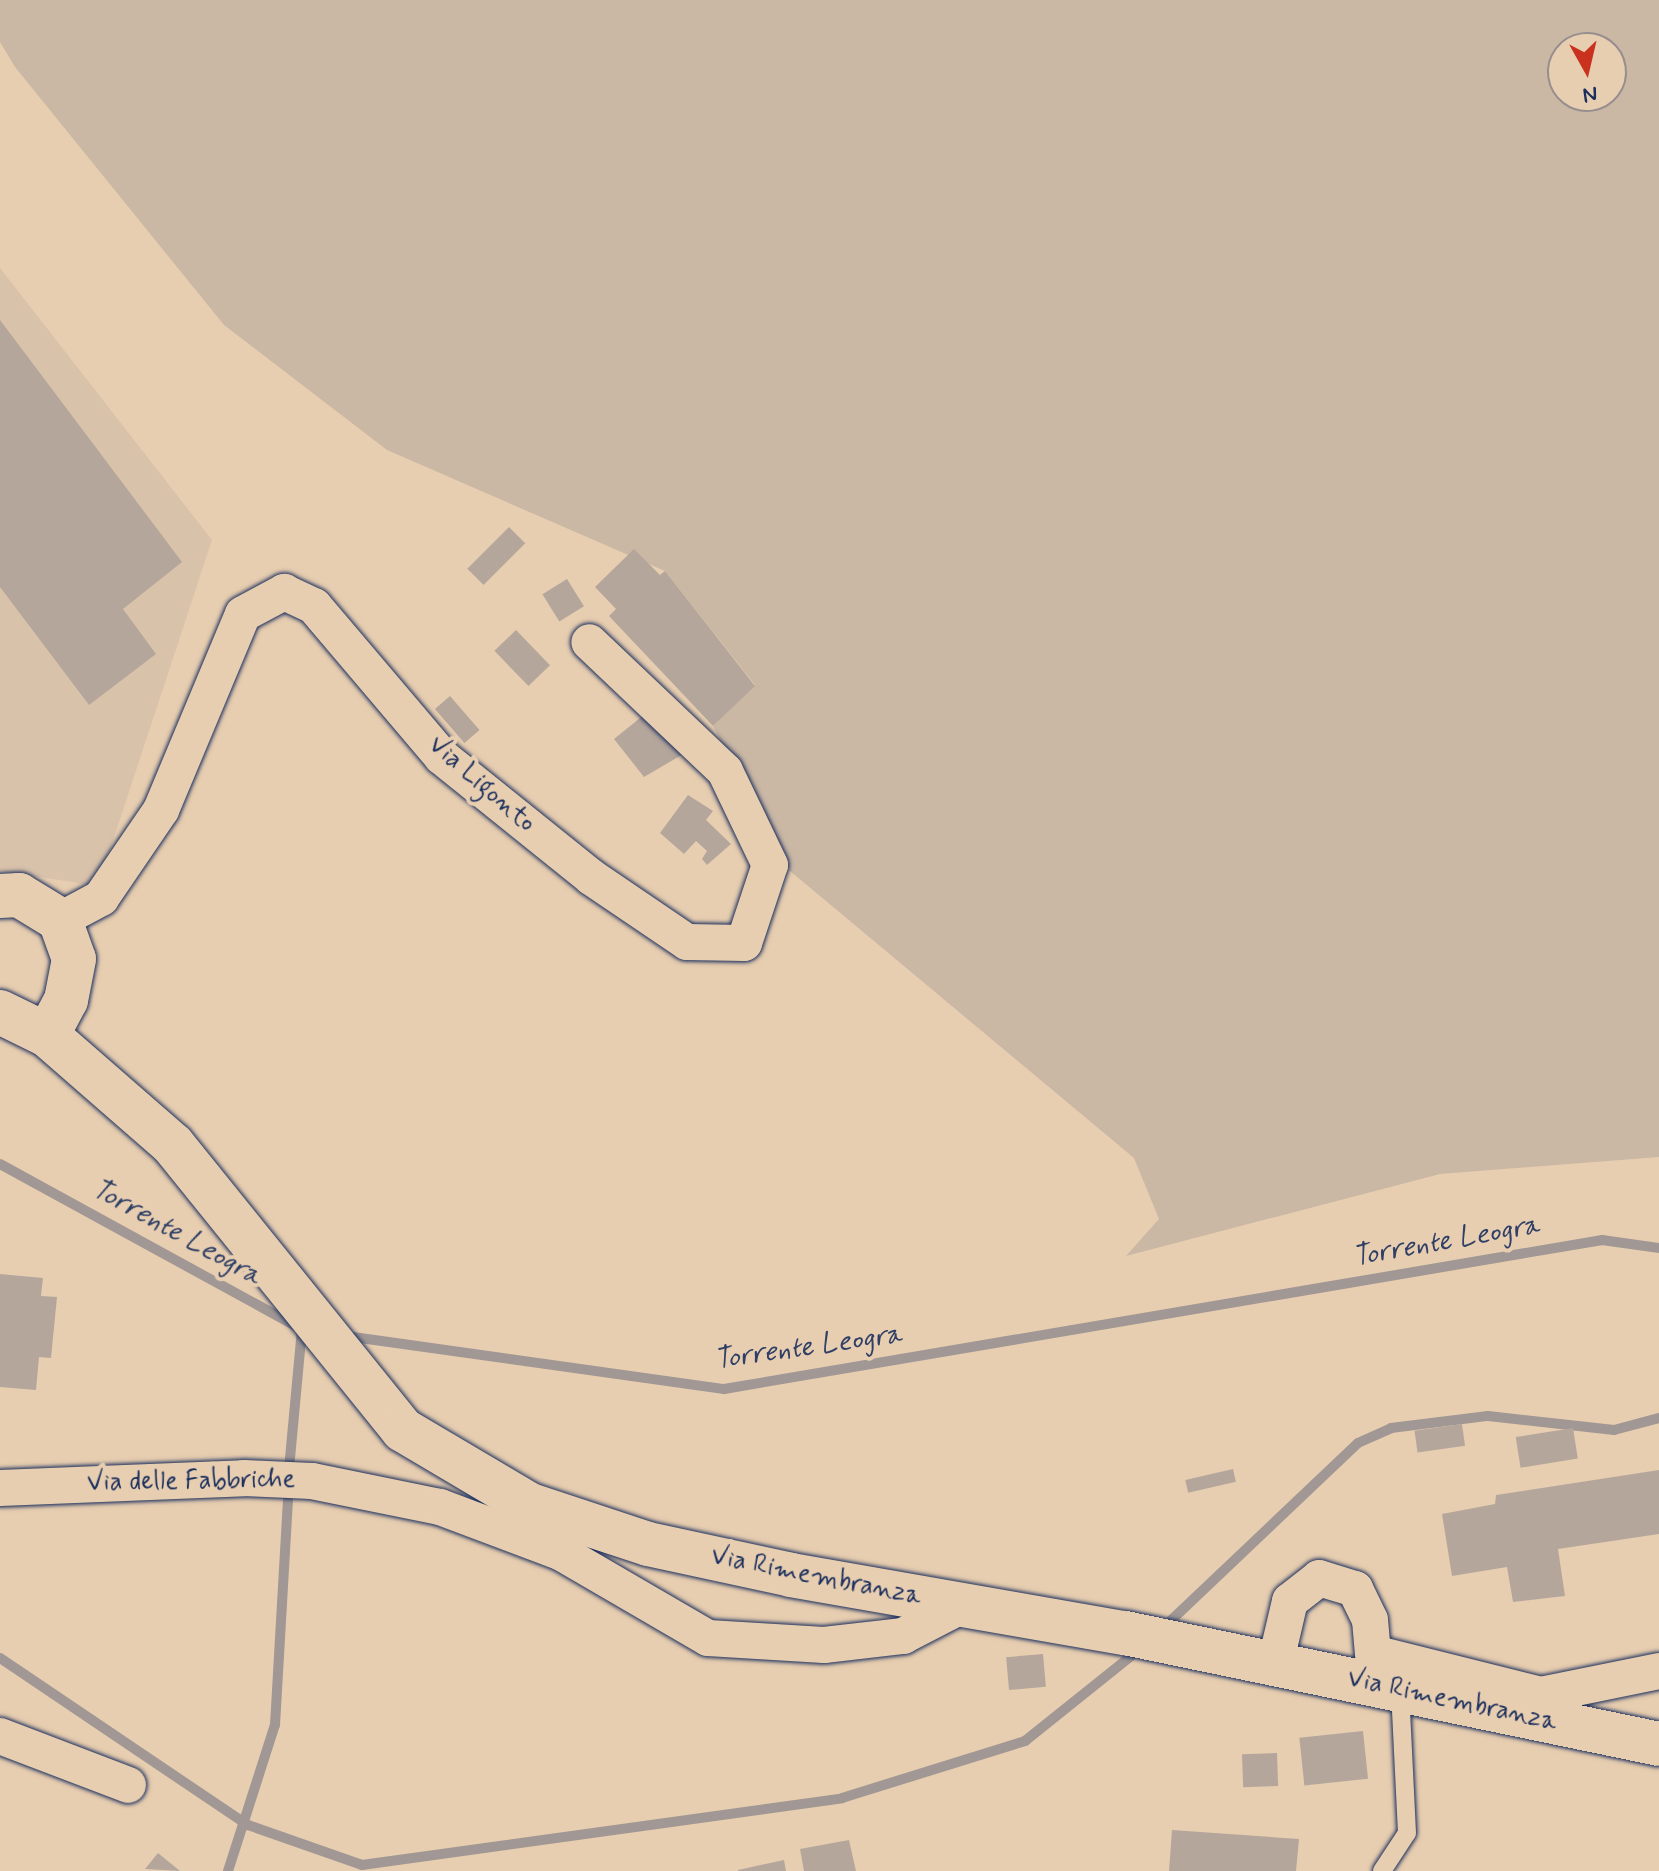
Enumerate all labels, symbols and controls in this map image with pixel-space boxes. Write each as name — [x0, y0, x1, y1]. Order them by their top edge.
north arrow — [1547, 32, 1627, 112]
text: N — [1581, 79, 1599, 109]
street label: Via Ligonto — [422, 730, 540, 840]
water label: Torrente Leogra — [84, 1172, 268, 1294]
water label: Torrente Leogra — [1349, 1209, 1543, 1275]
water label: Torrente Leogra — [711, 1318, 905, 1378]
street label: Via delle Fabbriche — [87, 1465, 295, 1499]
street label: Via Rimembranza — [708, 1541, 924, 1613]
street label: Via Rimembranza — [1345, 1664, 1559, 1738]

